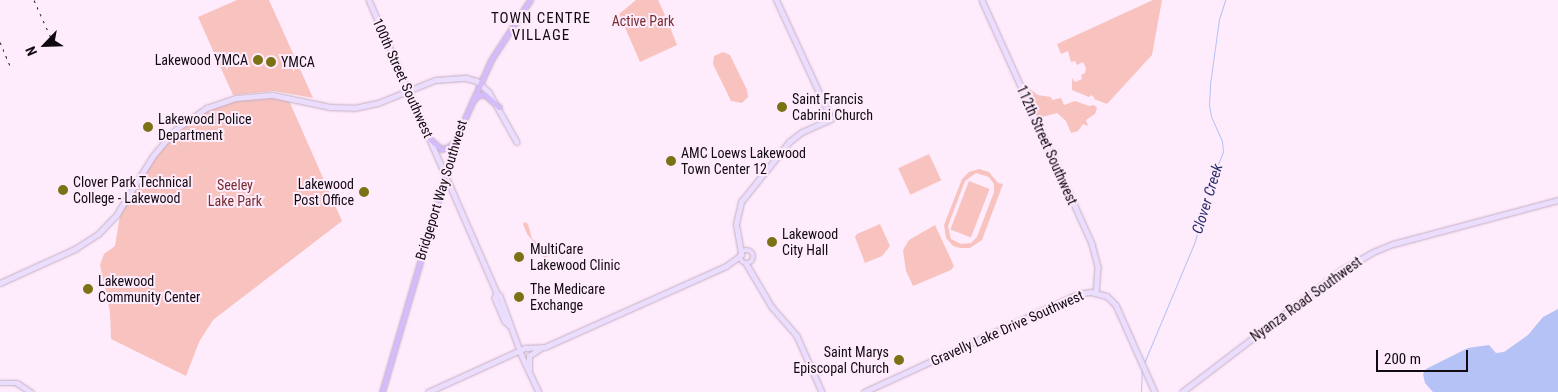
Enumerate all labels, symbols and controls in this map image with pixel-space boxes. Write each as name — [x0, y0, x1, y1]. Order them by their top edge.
district label: TOWN CENTRE VILLAGE — [490, 9, 592, 44]
park label: Active Park — [612, 13, 674, 29]
street label: 100th Street Southwest — [369, 16, 437, 140]
north arrow — [20, 20, 70, 70]
text: N — [22, 44, 40, 58]
place label: Lakewood YMCA — [155, 52, 248, 68]
marker: Lakewood YMCA — [252, 54, 264, 66]
place label: YMCA — [281, 54, 315, 70]
marker: YMCA — [265, 56, 277, 68]
street label: 112th Street Southwest — [1013, 83, 1081, 207]
place label: Saint Francis Cabrini Church — [792, 91, 873, 124]
marker: Saint Francis Cabrini Church — [776, 101, 788, 113]
place label: Lakewood Police Department — [158, 111, 252, 144]
street label: Bridgeport Way Southwest — [412, 118, 470, 262]
marker: Lakewood Police Department — [142, 121, 154, 133]
place label: AMC Loews Lakewood Town Center 12 — [681, 145, 806, 178]
marker: AMC Loews Lakewood Town Center 12 — [665, 155, 677, 167]
water label: Clover Creek — [1189, 162, 1227, 236]
place label: Clover Park Technical College - Lakewood — [73, 174, 192, 206]
place label: Lakewood Post Office — [294, 176, 354, 208]
park label: Seeley Lake Park — [208, 177, 262, 210]
marker: Clover Park Technical College - Lakewood — [57, 184, 69, 196]
marker: Lakewood Post Office — [358, 186, 370, 198]
place label: Lakewood City Hall — [782, 226, 838, 258]
marker: Lakewood City Hall — [766, 236, 778, 248]
place label: MultiCare Lakewood Clinic — [530, 241, 620, 274]
marker: MultiCare Lakewood Clinic — [512, 250, 526, 264]
street label: Nyanza Road Southwest — [1247, 253, 1365, 345]
place label: Lakewood Community Center — [98, 273, 200, 306]
place label: The Medicare Exchange — [530, 281, 605, 314]
marker: Lakewood Community Center — [82, 283, 94, 295]
street label: Gravelly Lake Drive Southwest — [928, 287, 1086, 369]
marker: The Medicare Exchange — [512, 290, 526, 304]
scale bar — [1378, 340, 1470, 372]
place label: Saint Marys Episcopal Church — [793, 344, 889, 377]
text: 200 m — [1384, 350, 1421, 368]
marker: Saint Marys Episcopal Church — [893, 354, 905, 366]

